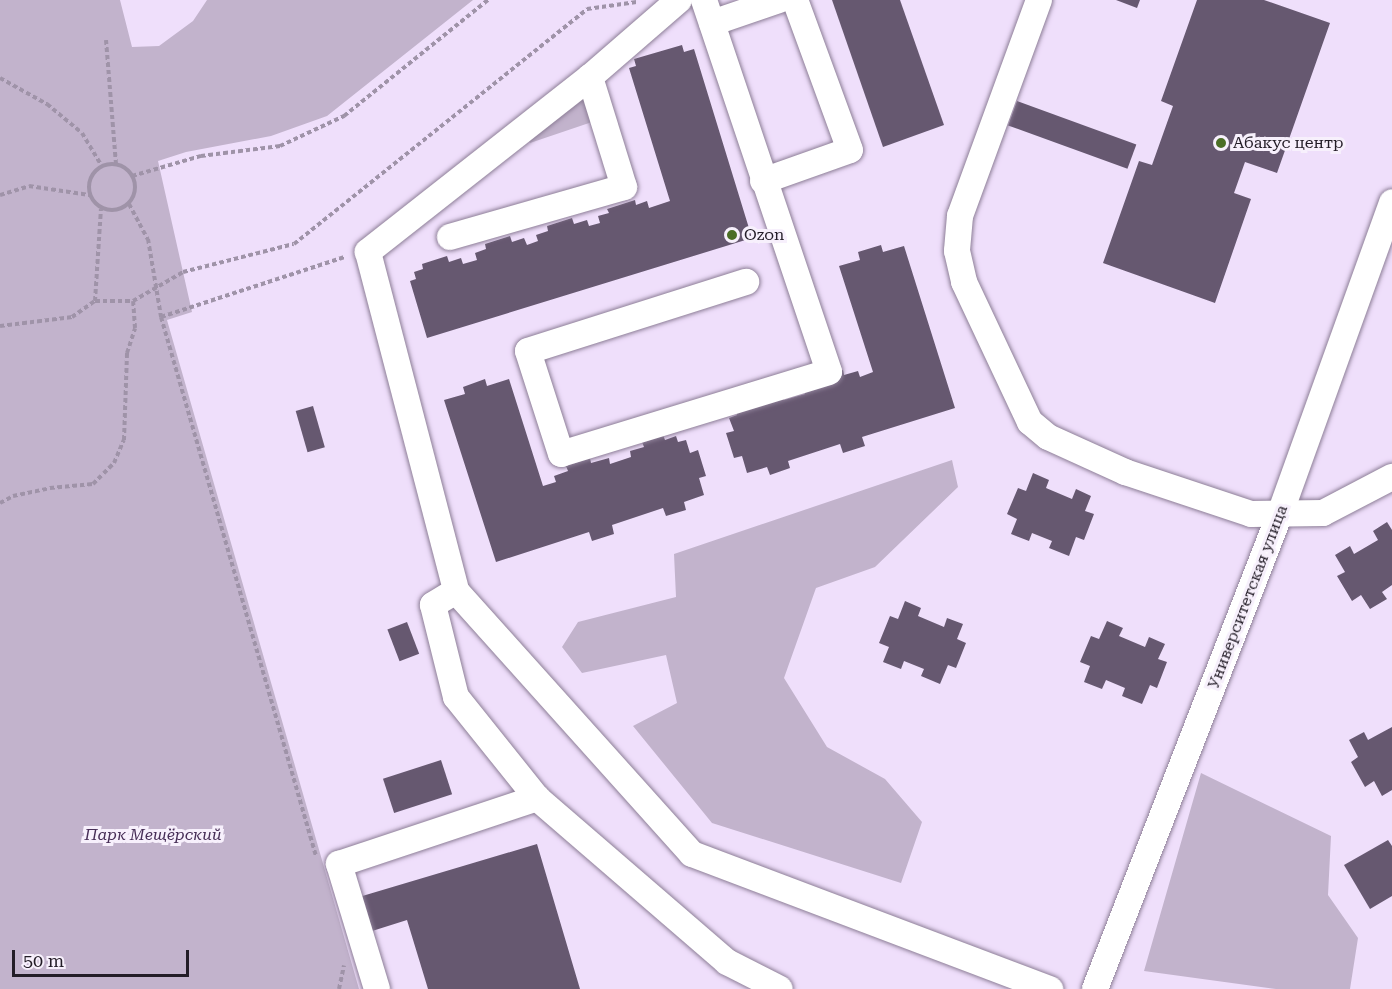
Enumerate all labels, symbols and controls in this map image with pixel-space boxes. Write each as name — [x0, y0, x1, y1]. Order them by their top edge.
place label: Абакус центр — [1233, 133, 1343, 153]
marker: Абакус центр — [1214, 136, 1228, 150]
place label: Ozon — [744, 225, 784, 245]
marker: Ozon — [725, 228, 739, 242]
street label: Университетская улица — [1204, 502, 1292, 692]
park label: Парк Мещёрский — [84, 825, 222, 845]
scale bar — [15, 938, 192, 976]
text: 50 m — [23, 950, 64, 971]

